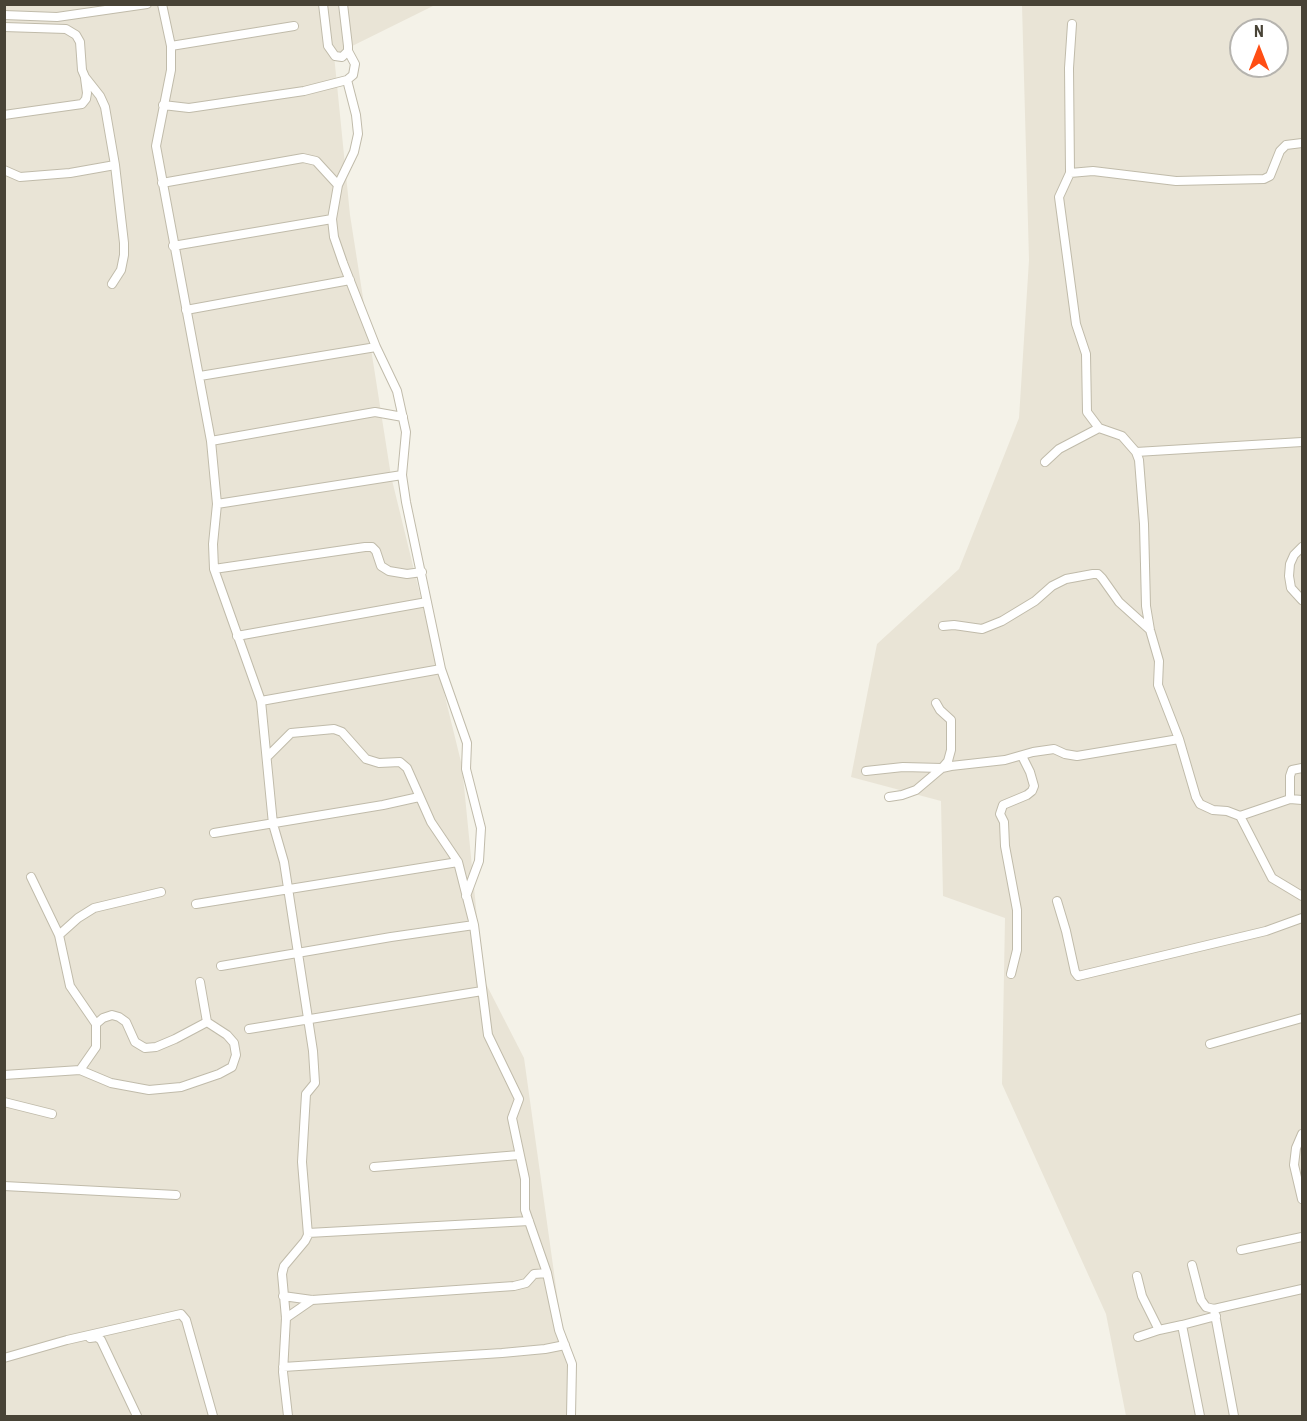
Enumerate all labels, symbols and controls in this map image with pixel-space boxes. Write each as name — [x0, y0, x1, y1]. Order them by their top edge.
north arrow — [1229, 18, 1289, 78]
text: N — [1254, 22, 1264, 41]

